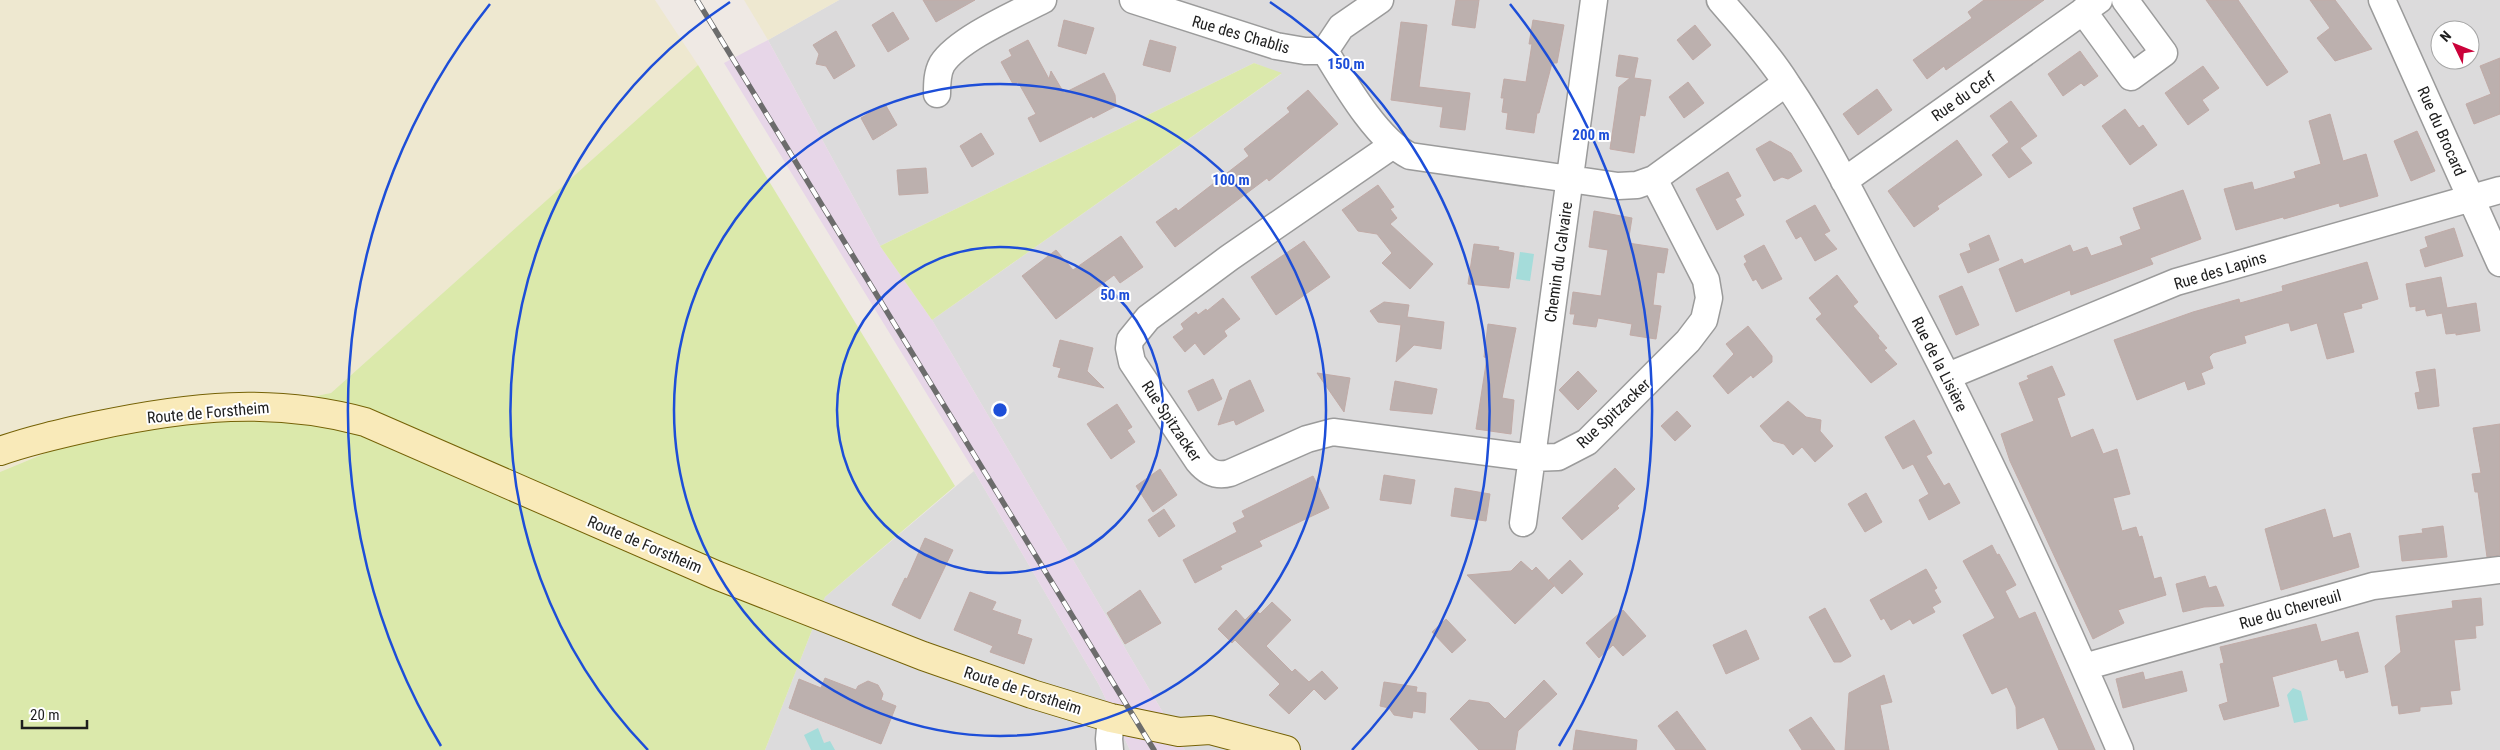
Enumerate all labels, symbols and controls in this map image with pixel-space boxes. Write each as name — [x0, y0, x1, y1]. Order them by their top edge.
street label: Rue des Chablis — [1190, 11, 1292, 58]
north arrow — [2430, 20, 2480, 70]
text: N — [2437, 28, 2454, 45]
text: 150 m — [1327, 55, 1365, 73]
street label: Rue du Cerf — [1928, 68, 1999, 125]
street label: Rue du Brocard — [2413, 84, 2470, 179]
text: 200 m — [1572, 126, 1610, 144]
text: 100 m — [1212, 171, 1250, 189]
street label: Chemin du Calvaire — [1541, 201, 1576, 324]
street label: Rue des Lapins — [2172, 247, 2269, 294]
text: 50 m — [1100, 286, 1130, 304]
street label: Rue de la Lisière — [1908, 314, 1972, 415]
street label: Rue Spitzacker — [1573, 374, 1654, 452]
street label: Rue Spitzacker — [1138, 377, 1206, 465]
street label: Route de Forstheim — [146, 398, 270, 427]
centre of rings — [991, 401, 1009, 419]
street label: Route de Forstheim — [585, 512, 705, 577]
street label: Rue du Chevreuil — [2237, 586, 2343, 633]
street label: Route de Forstheim — [962, 662, 1084, 718]
scale bar — [22, 698, 88, 730]
text: 20 m — [30, 706, 60, 724]

